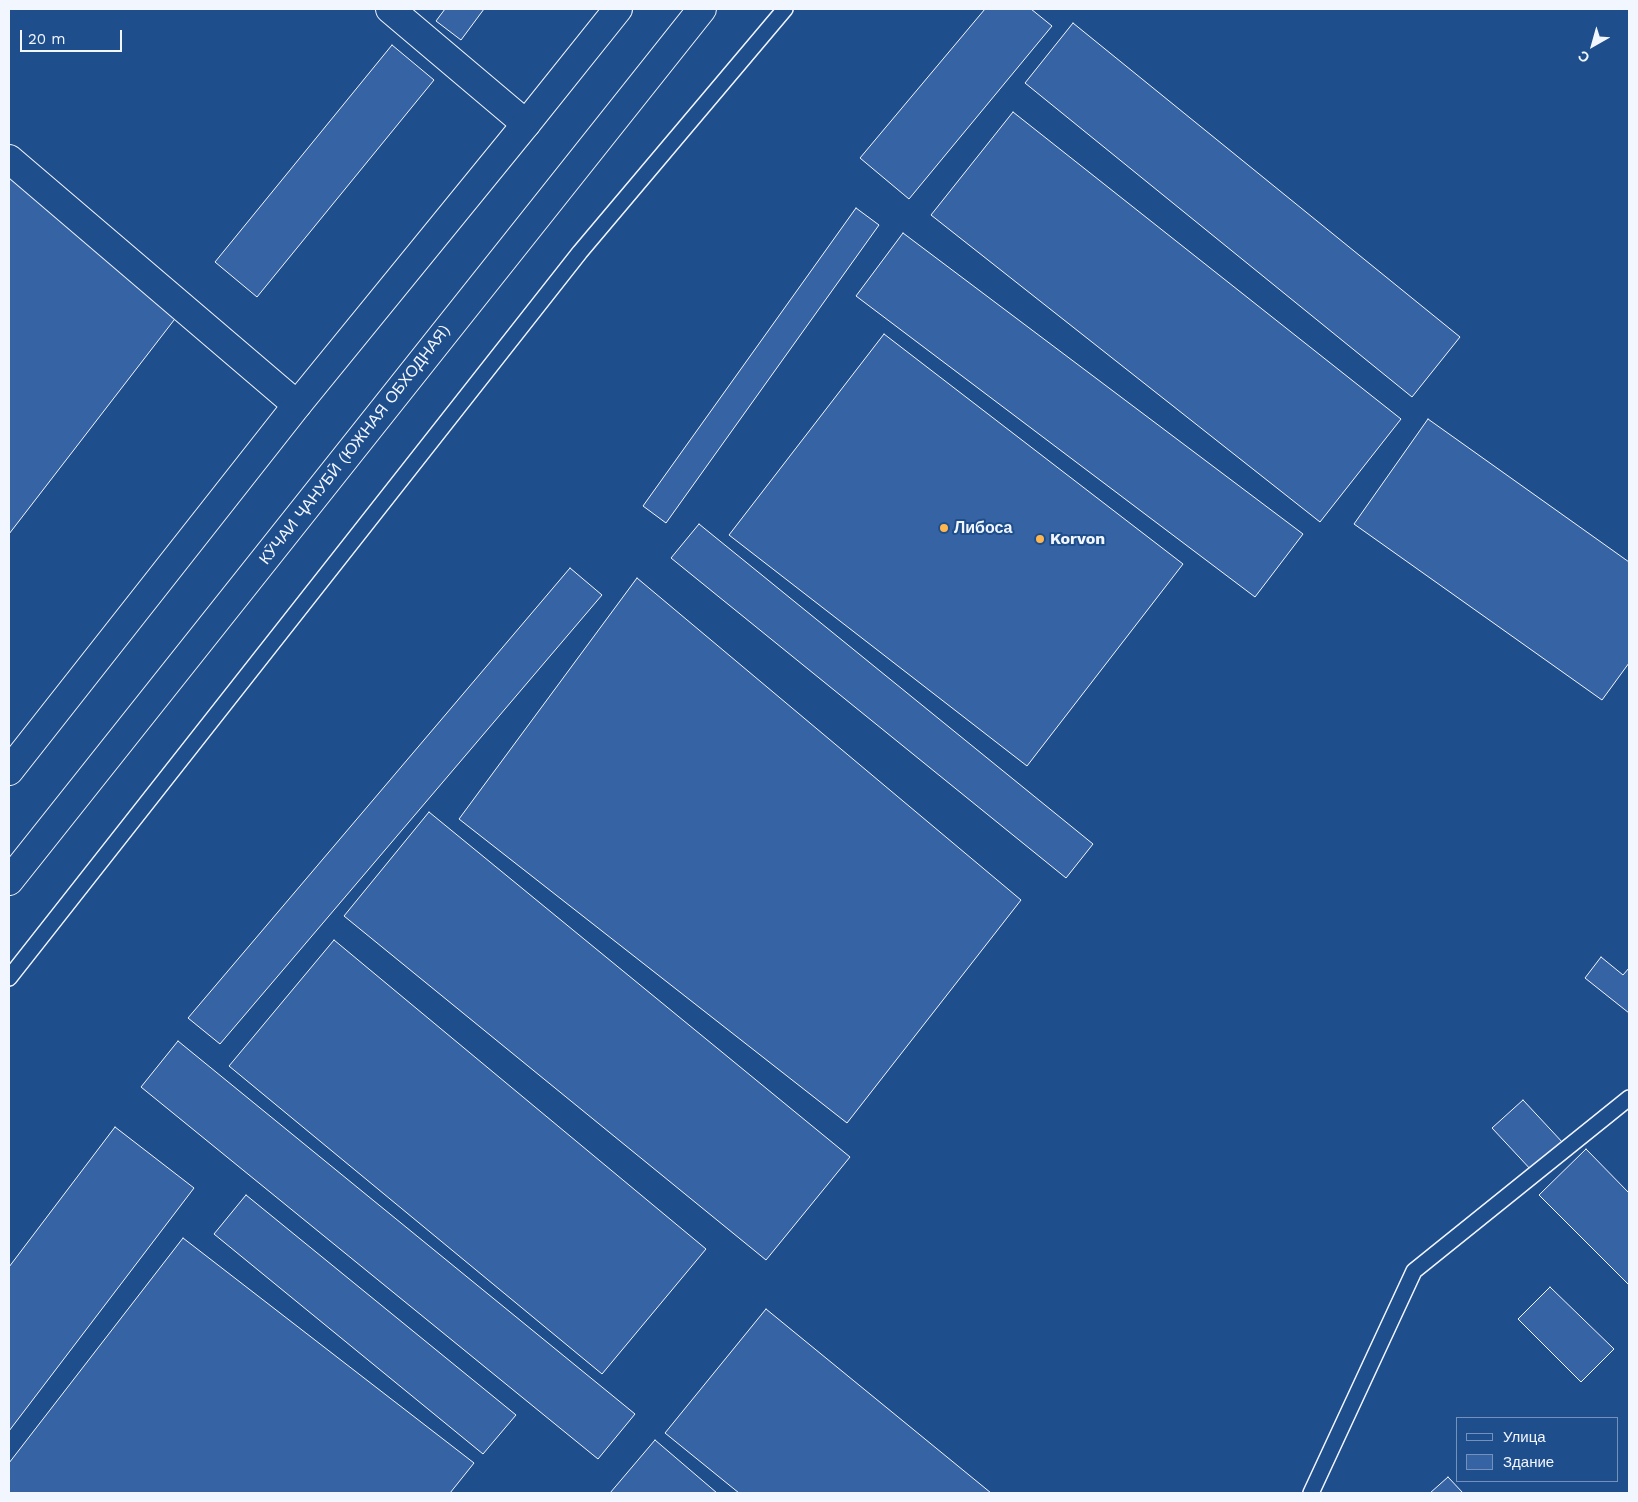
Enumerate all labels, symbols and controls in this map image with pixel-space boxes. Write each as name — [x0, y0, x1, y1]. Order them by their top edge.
scale bar — [22, 20, 125, 52]
north arrow — [1568, 20, 1618, 70]
text: 20 m — [28, 30, 66, 48]
text: С — [1575, 47, 1593, 66]
street label: КӮЧАИ ҶАНУБӢ (ЮЖНАЯ ОБХОДНАЯ) — [255, 321, 455, 569]
place label: Либоса — [954, 518, 1012, 538]
marker: Либоса — [938, 522, 950, 534]
place label: Korvon — [1050, 529, 1105, 549]
marker: Korvon — [1034, 533, 1046, 545]
legend — [1456, 1417, 1618, 1482]
text: Улица — [1503, 1428, 1546, 1446]
text: Здание — [1503, 1453, 1554, 1471]

